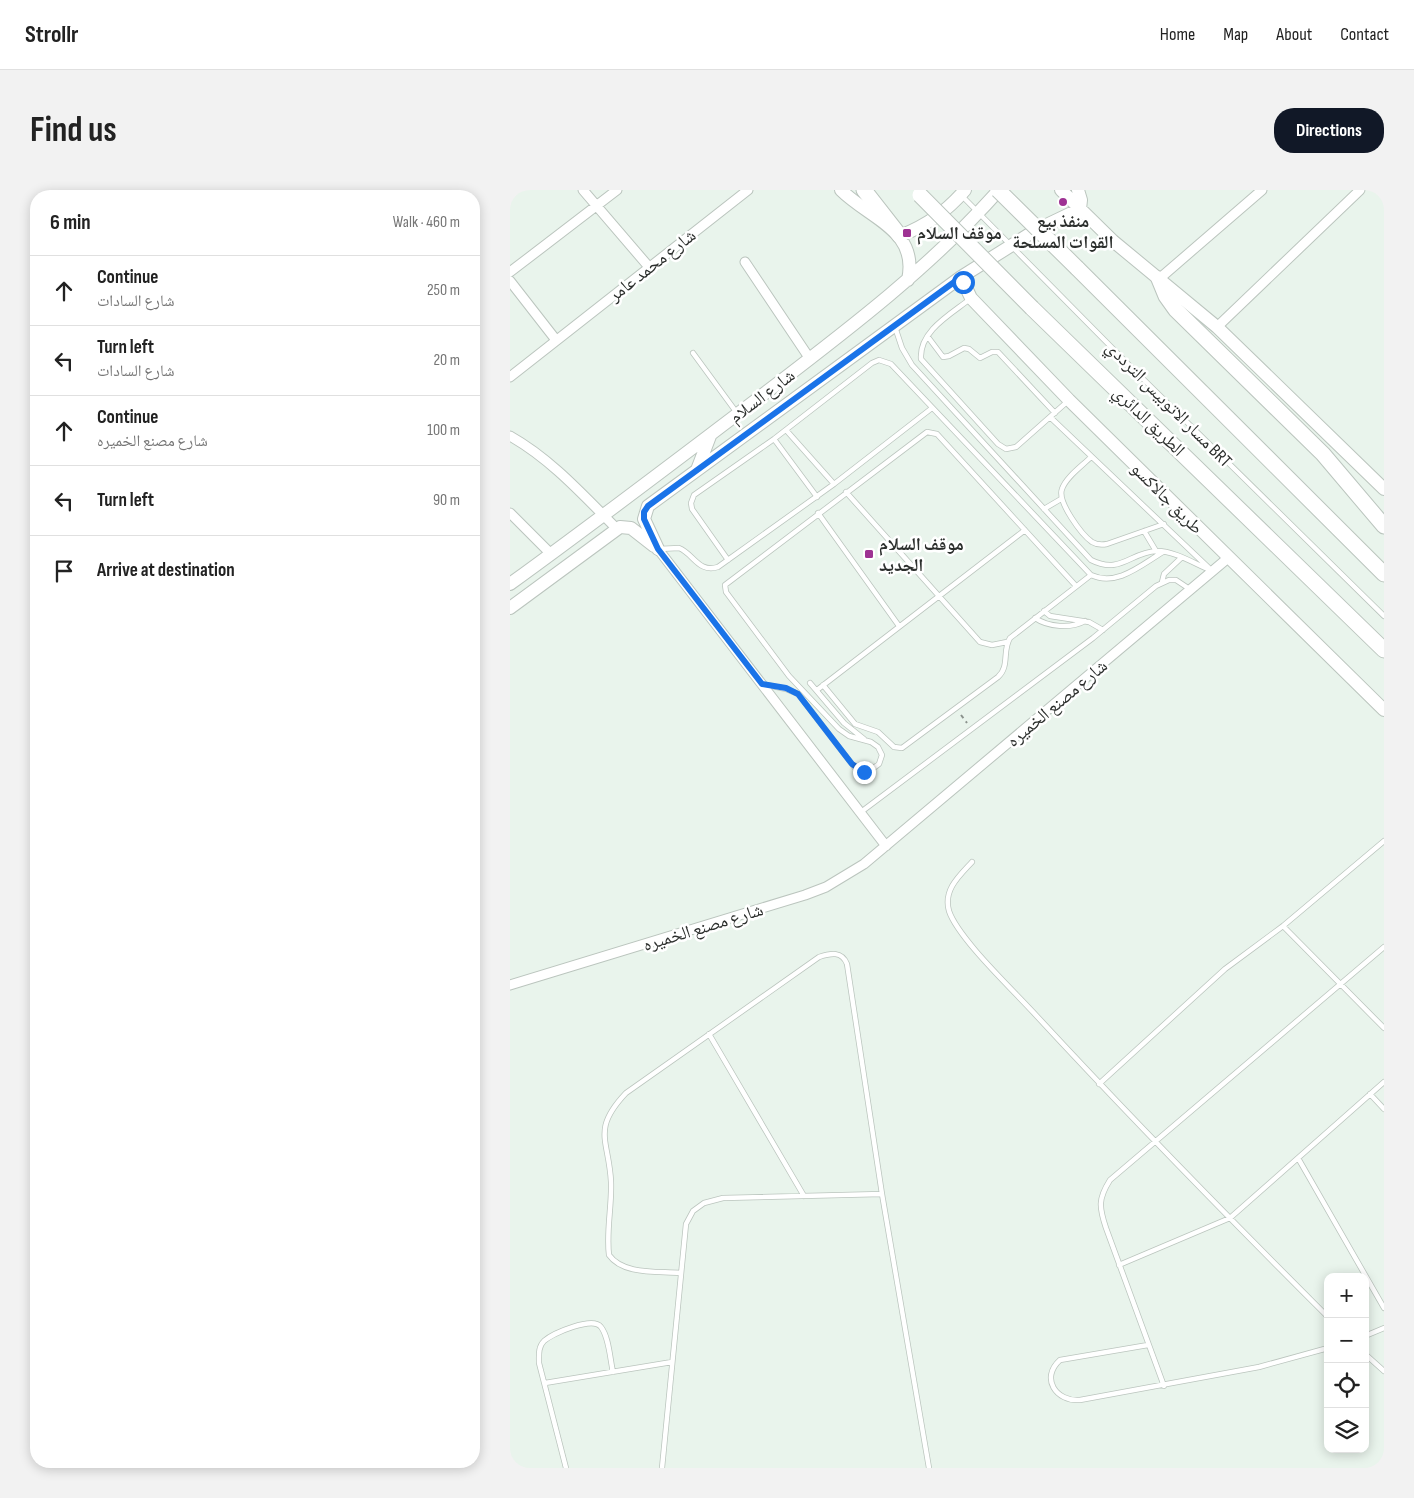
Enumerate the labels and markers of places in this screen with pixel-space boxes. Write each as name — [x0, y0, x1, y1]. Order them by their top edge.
marker: منفذ بيع القوات المسلحة — [1057, 196, 1069, 208]
place label: منفذ بيع القوات المسلحة — [1012, 211, 1114, 253]
place label: موقف السلام — [917, 223, 1002, 245]
marker: موقف السلام — [901, 227, 913, 239]
place label: موقف السلام الجديد — [879, 534, 964, 576]
marker: موقف السلام الجديد — [863, 548, 875, 560]

